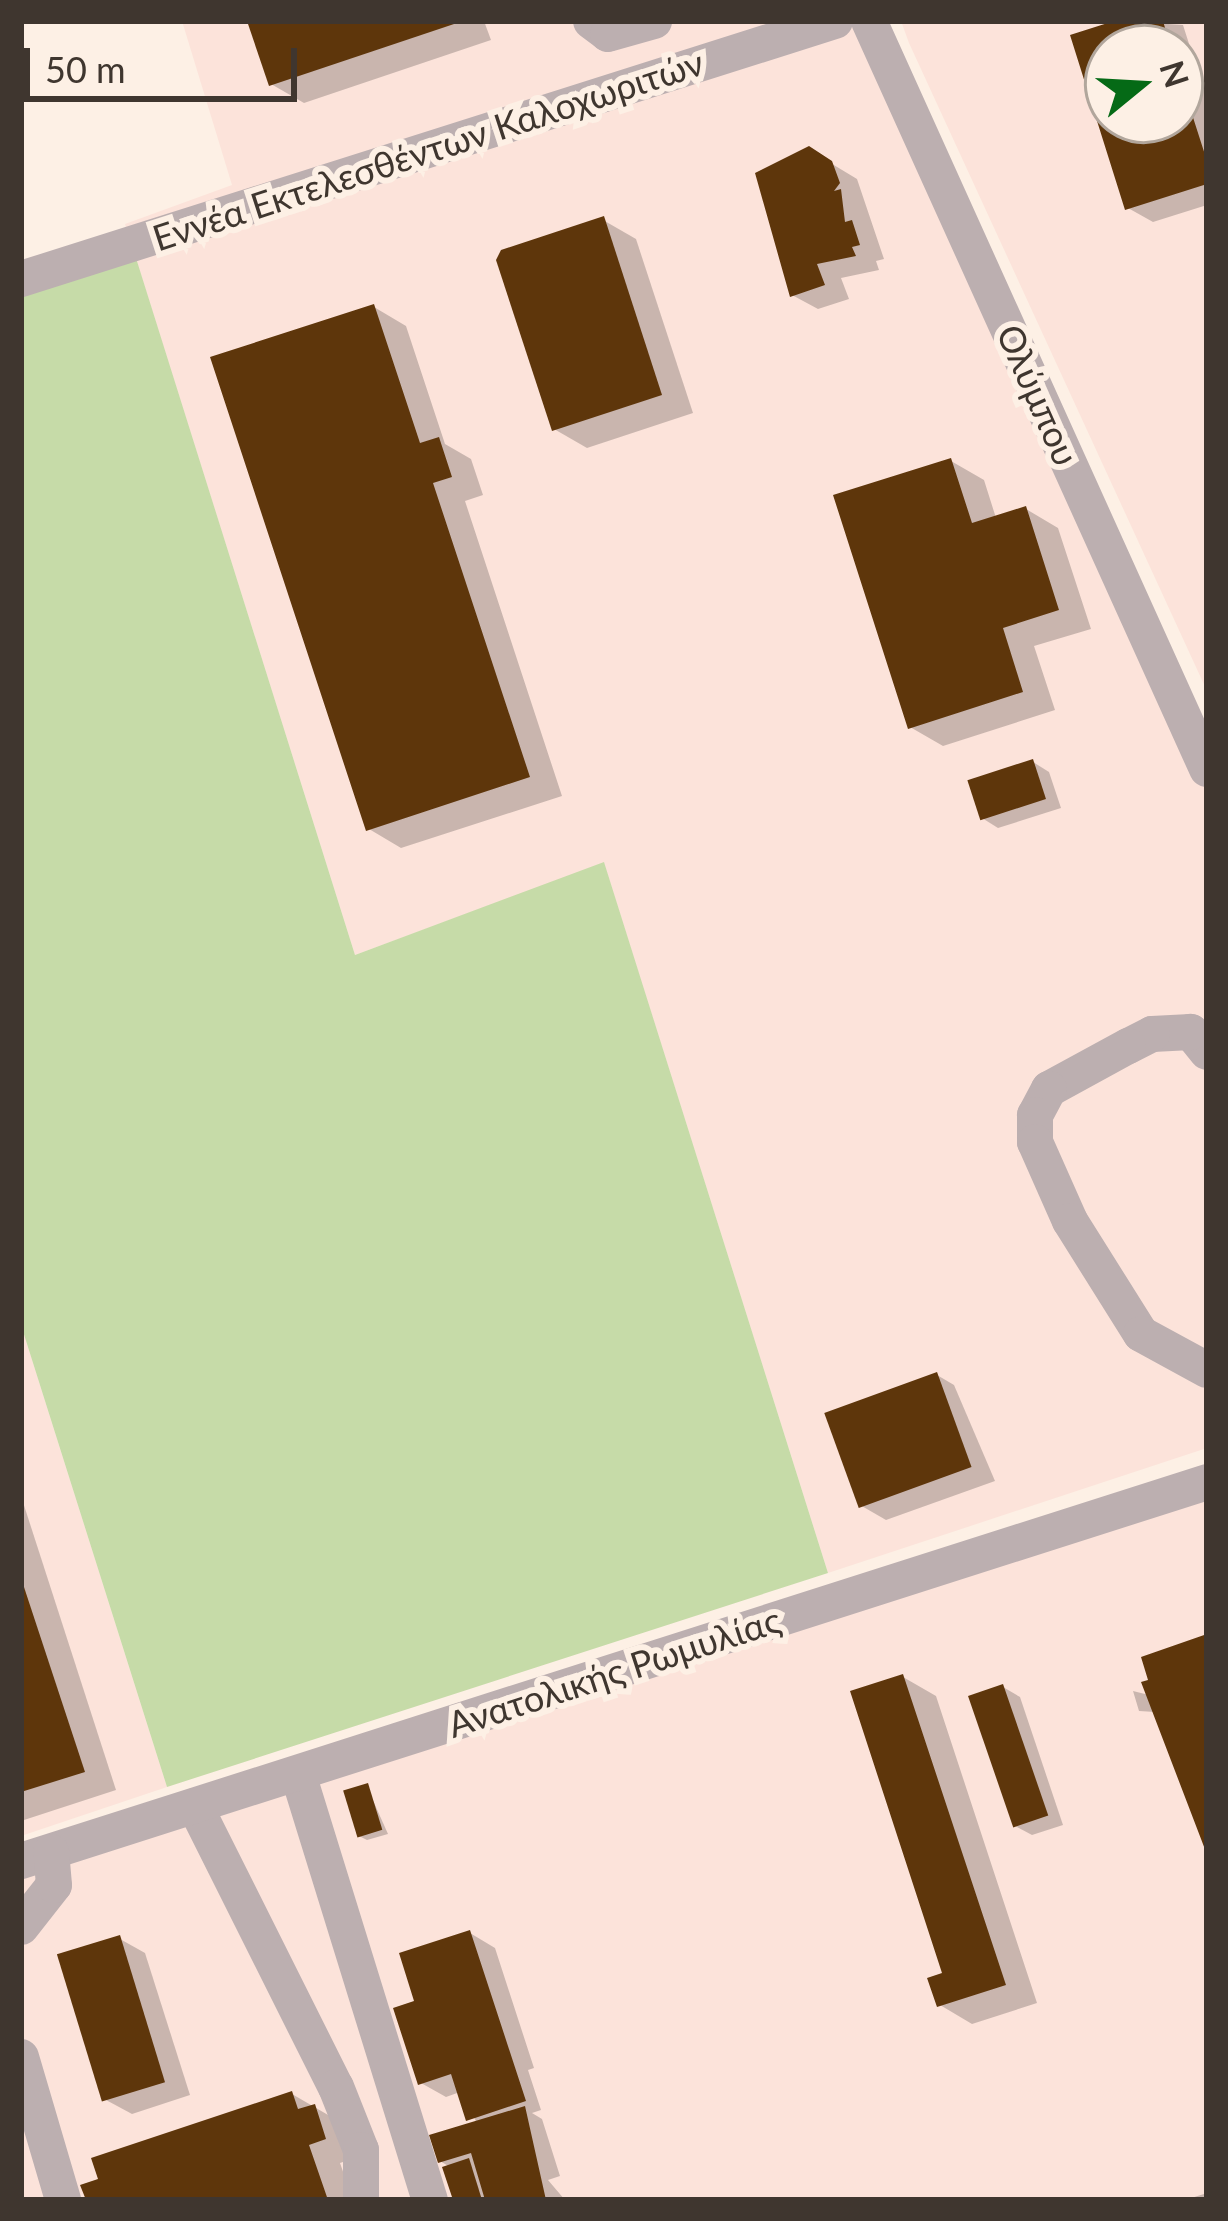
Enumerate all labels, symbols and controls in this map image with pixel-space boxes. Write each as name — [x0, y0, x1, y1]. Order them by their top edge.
scale bar — [30, 24, 303, 98]
north arrow — [1084, 24, 1204, 144]
street label: Εννέα Εκτελεσθέντων Καλοχωριτών — [147, 40, 709, 260]
text: 50 m — [45, 47, 126, 91]
text: N — [1152, 56, 1198, 92]
street label: Ολύμπου — [988, 318, 1088, 472]
street label: Ανατολικής Ρωμυλίας — [442, 1598, 786, 1746]

